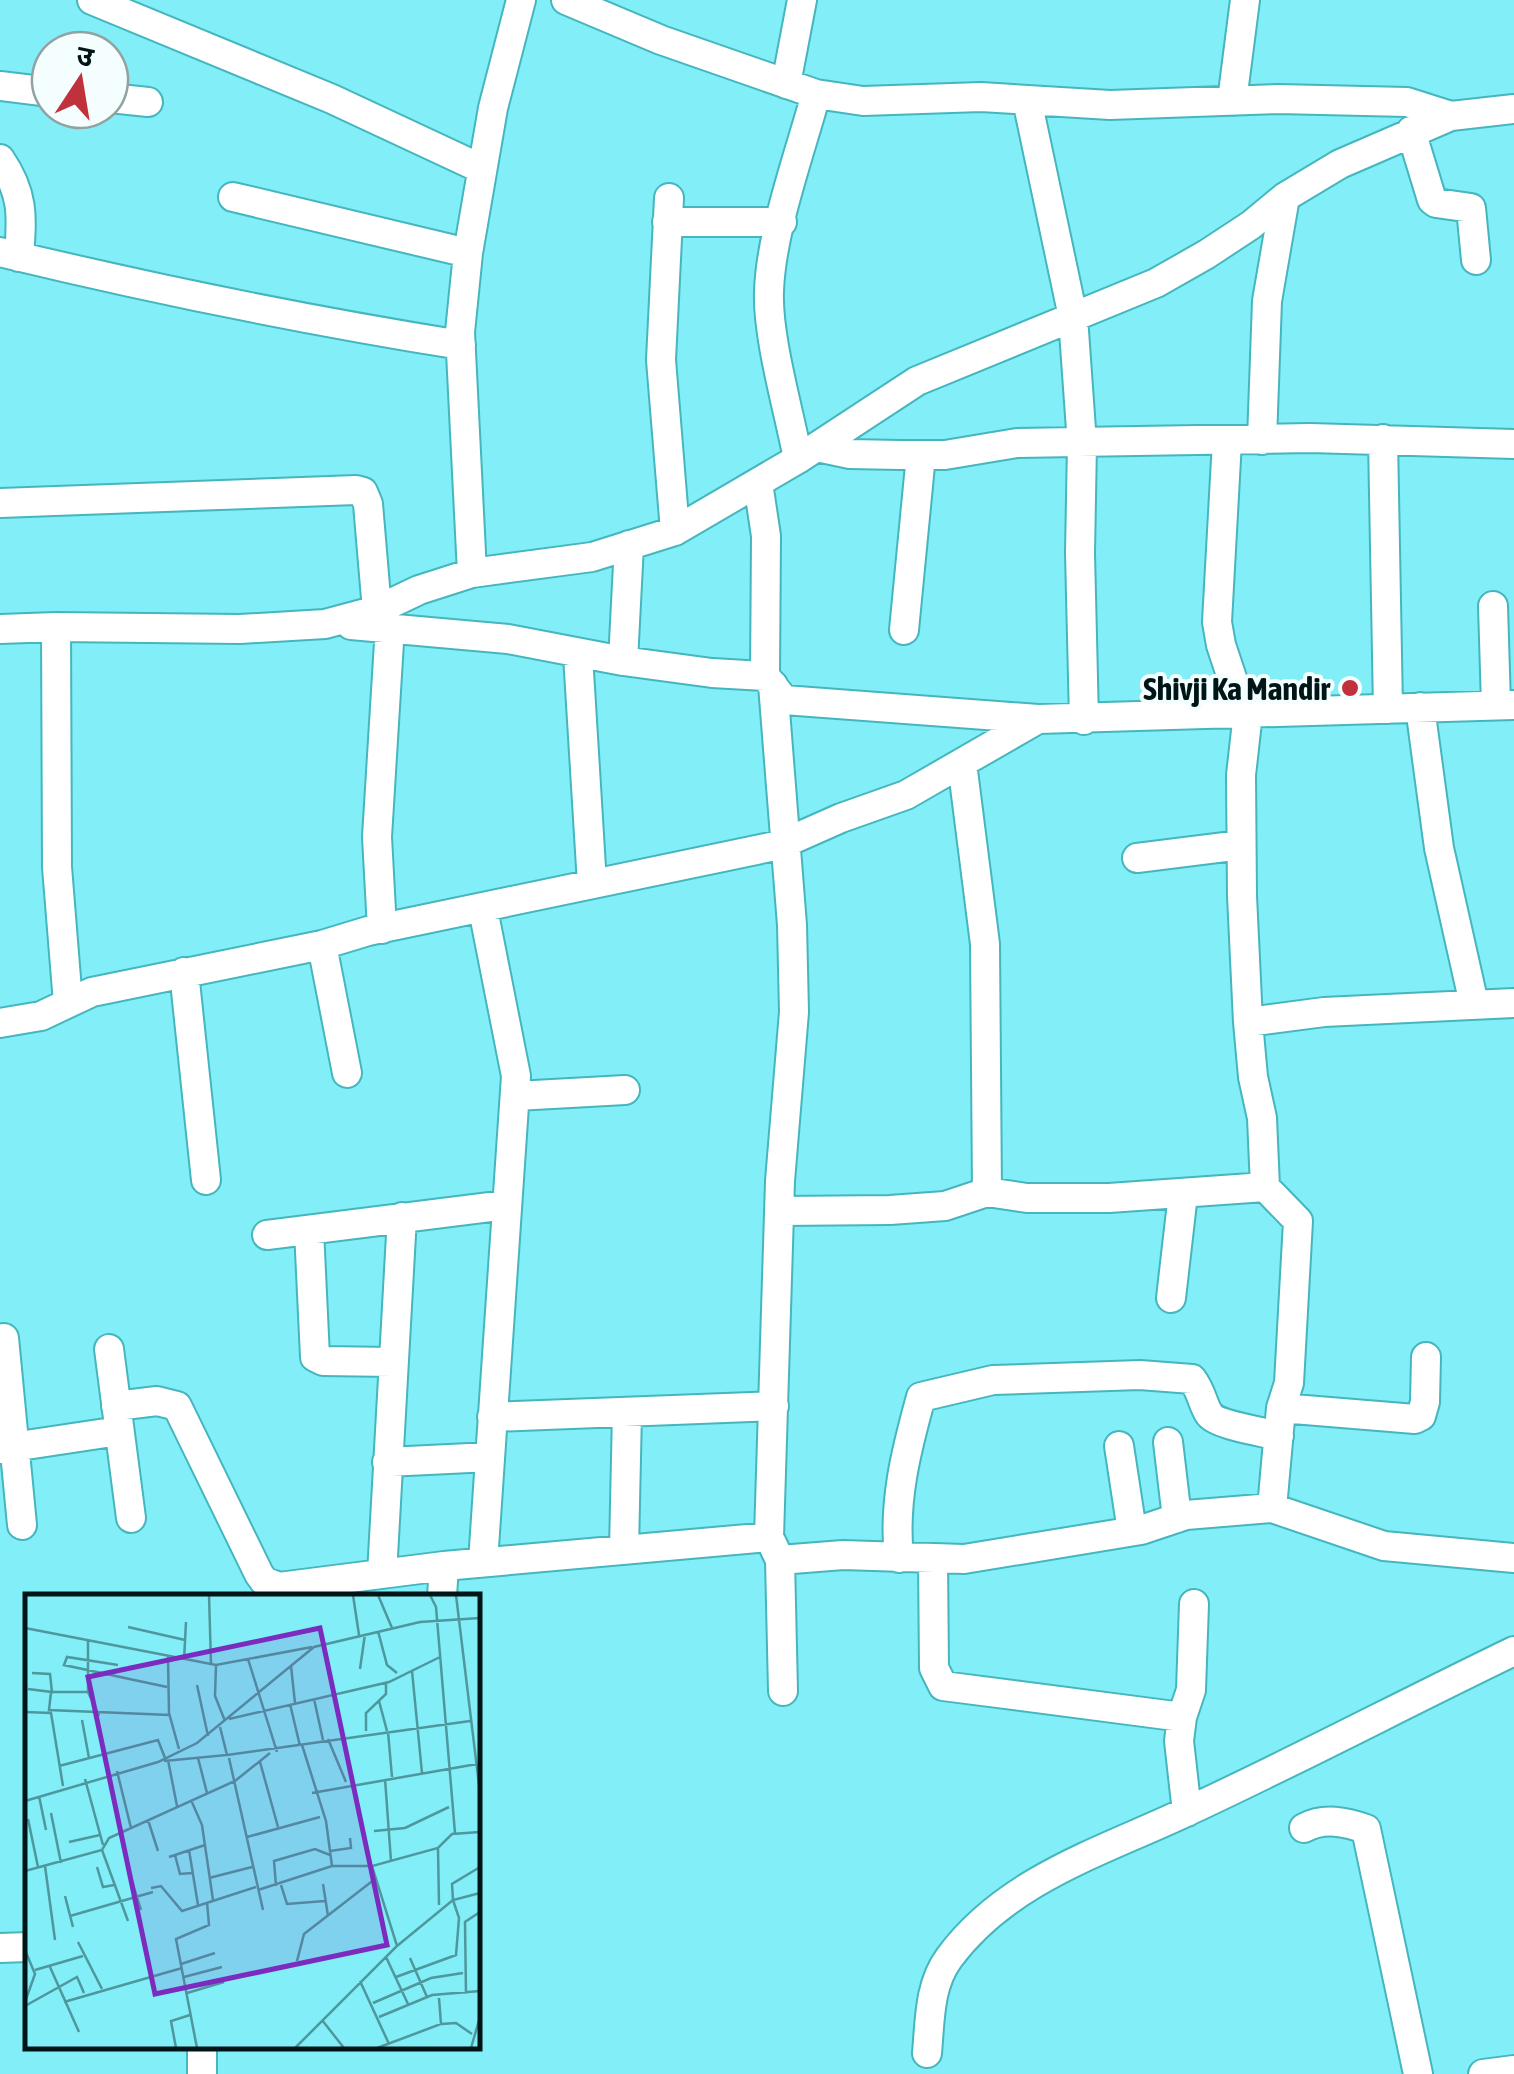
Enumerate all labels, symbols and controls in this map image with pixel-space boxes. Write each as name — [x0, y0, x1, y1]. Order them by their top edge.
north arrow — [30, 30, 130, 130]
text: उ — [74, 38, 97, 73]
place label: Shivji Ka Mandir — [1143, 670, 1331, 707]
marker: Shivji Ka Mandir — [1339, 677, 1361, 699]
inset map — [25, 1594, 480, 2049]

